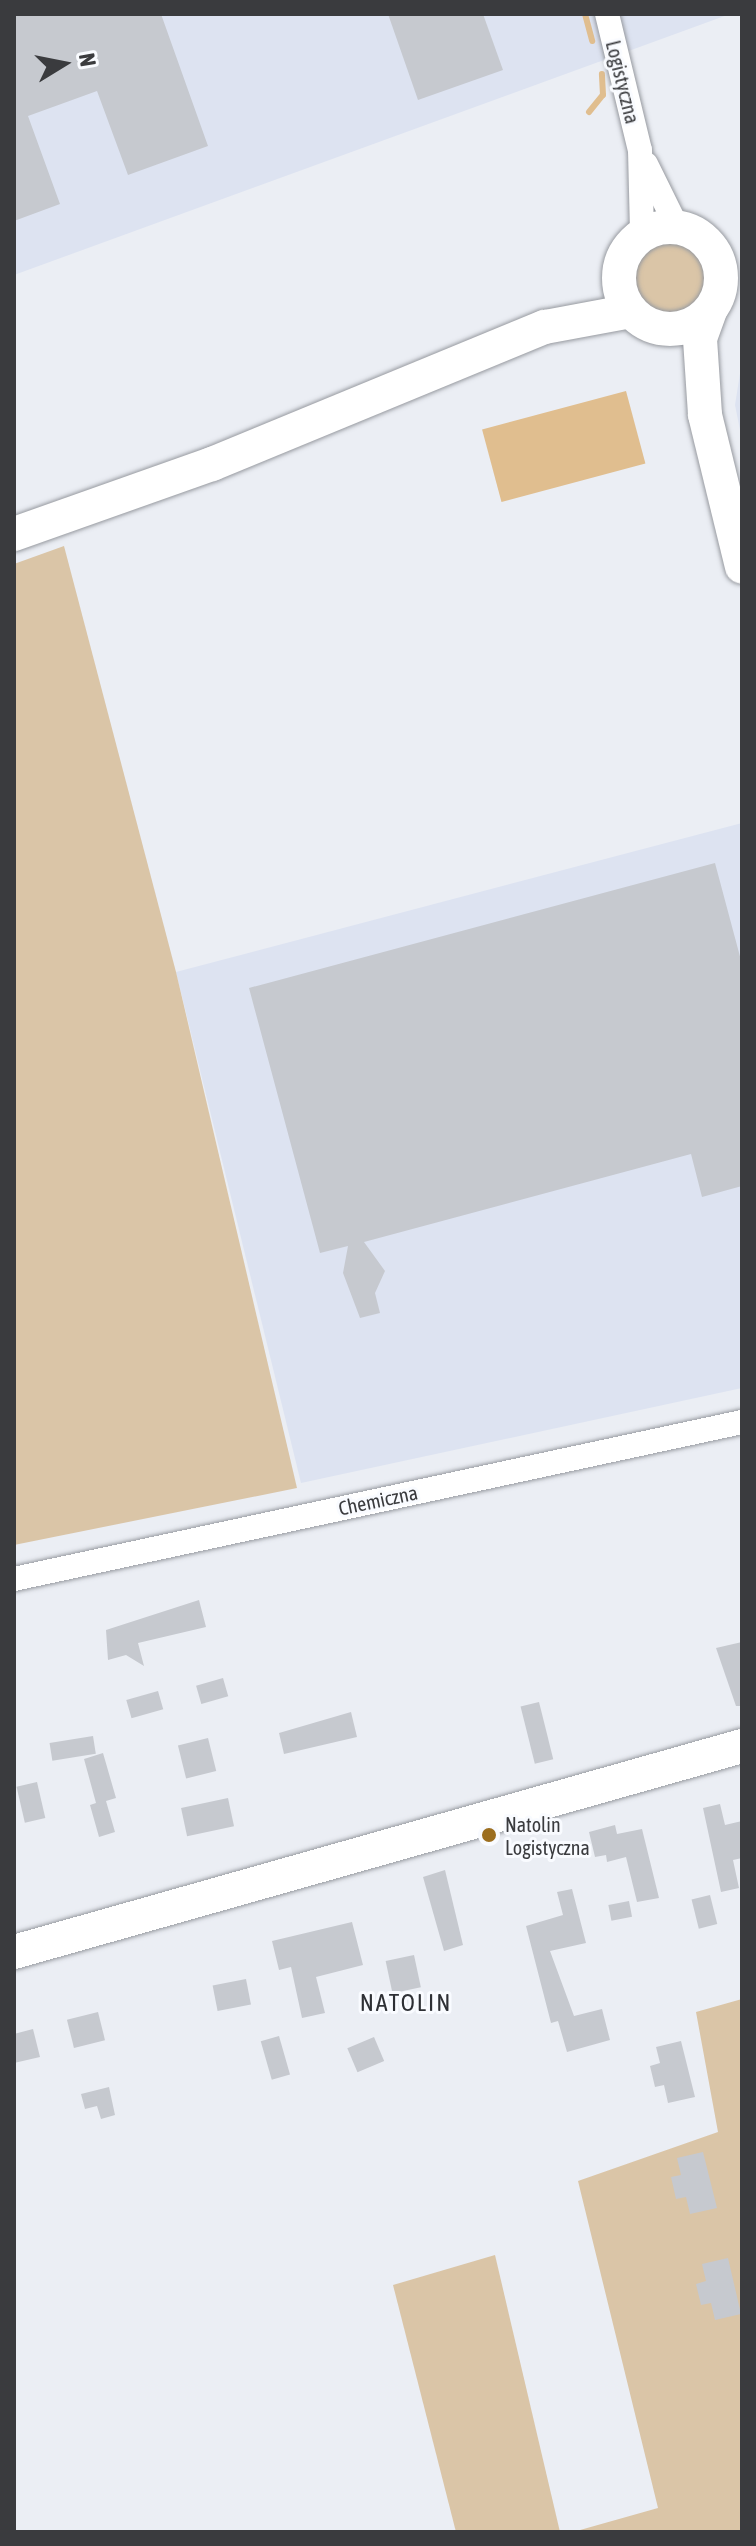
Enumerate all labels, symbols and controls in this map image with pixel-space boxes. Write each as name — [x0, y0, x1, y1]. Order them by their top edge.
north arrow — [24, 24, 104, 104]
street label: Logistyczna — [601, 38, 645, 126]
text: N — [74, 51, 102, 68]
street label: Chemiczna — [336, 1480, 420, 1520]
place label: Natolin Logistyczna — [505, 1812, 590, 1859]
marker: Natolin Logistyczna — [480, 1826, 498, 1844]
district label: NATOLIN — [360, 1989, 452, 2017]

